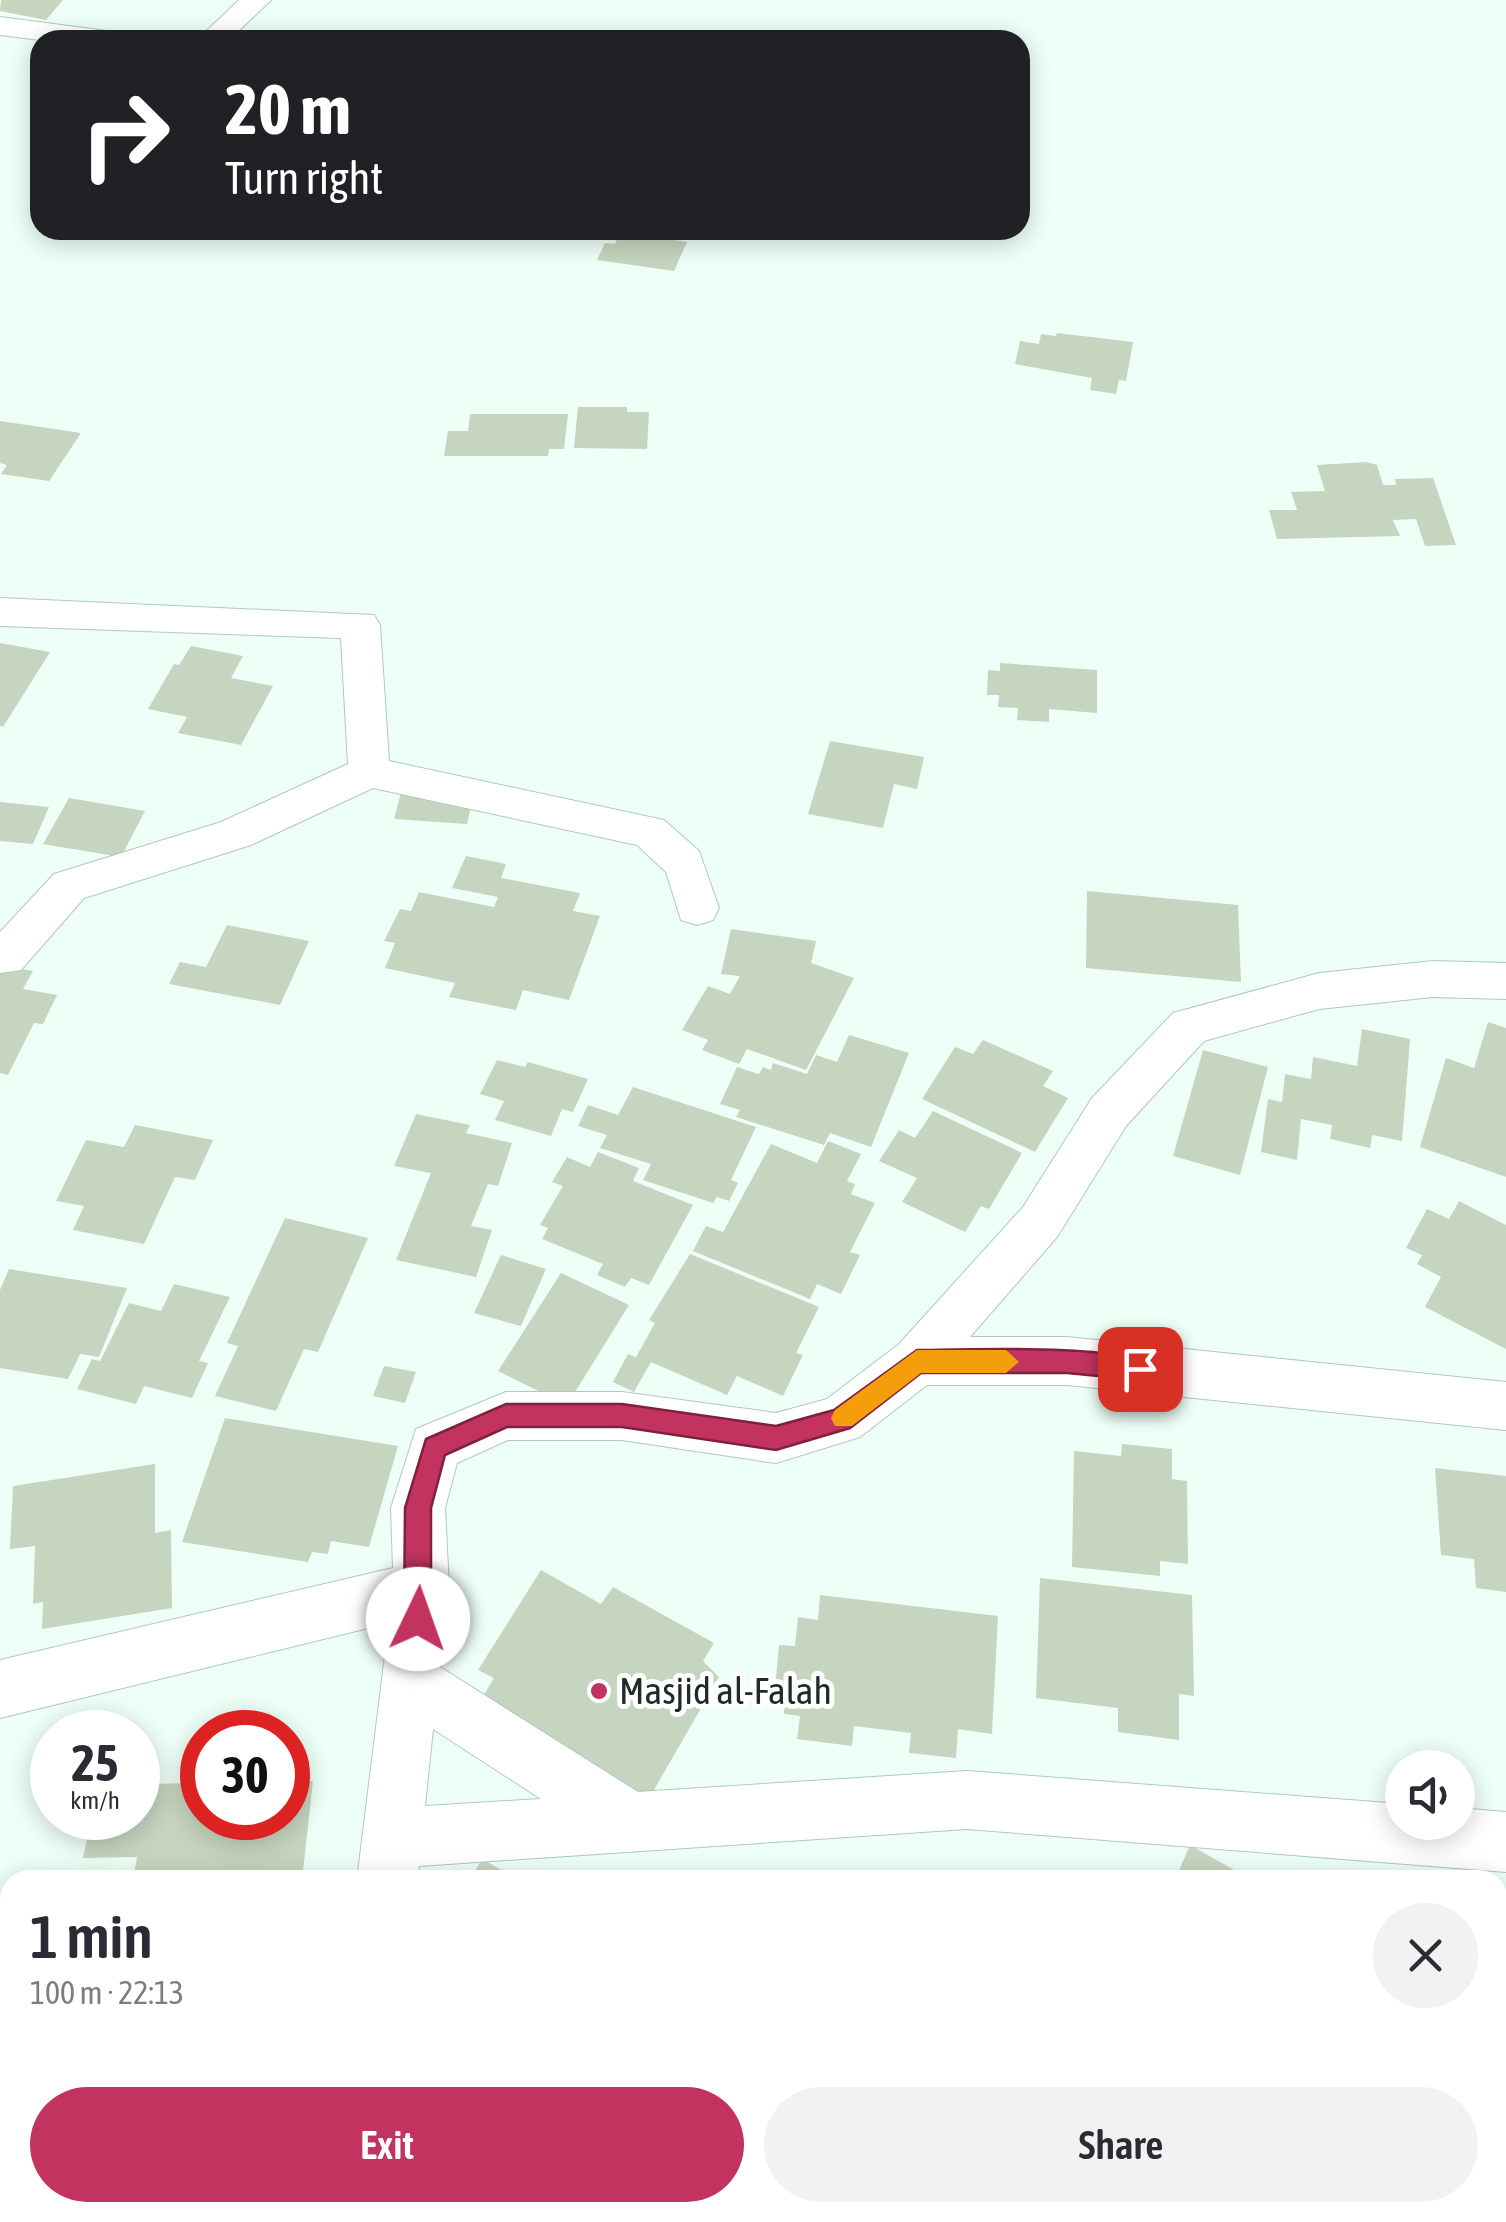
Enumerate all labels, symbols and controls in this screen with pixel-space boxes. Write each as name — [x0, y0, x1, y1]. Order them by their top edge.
text: 20 m — [225, 69, 351, 149]
icon: right — [60, 70, 190, 200]
text: Turn right — [225, 152, 383, 204]
pin — [1098, 1327, 1183, 1412]
icon: arrive — [1113, 1342, 1168, 1397]
position arrow — [366, 1567, 470, 1671]
place label: Masjid al-Falah — [619, 1669, 832, 1712]
marker: Masjid al-Falah — [588, 1680, 610, 1702]
speed limit sign: 30 — [180, 1710, 310, 1840]
text: 25 — [71, 1734, 118, 1792]
map controls — [1385, 1750, 1475, 1840]
button: sound — [1385, 1750, 1475, 1840]
text: km/h — [70, 1786, 120, 1814]
text: 1 min — [30, 1902, 153, 1971]
button: close — [1373, 1903, 1478, 2008]
text: 100 m · 22:13 — [30, 1974, 184, 2011]
button: Exit — [30, 2087, 744, 2202]
button: Share — [764, 2087, 1478, 2202]

